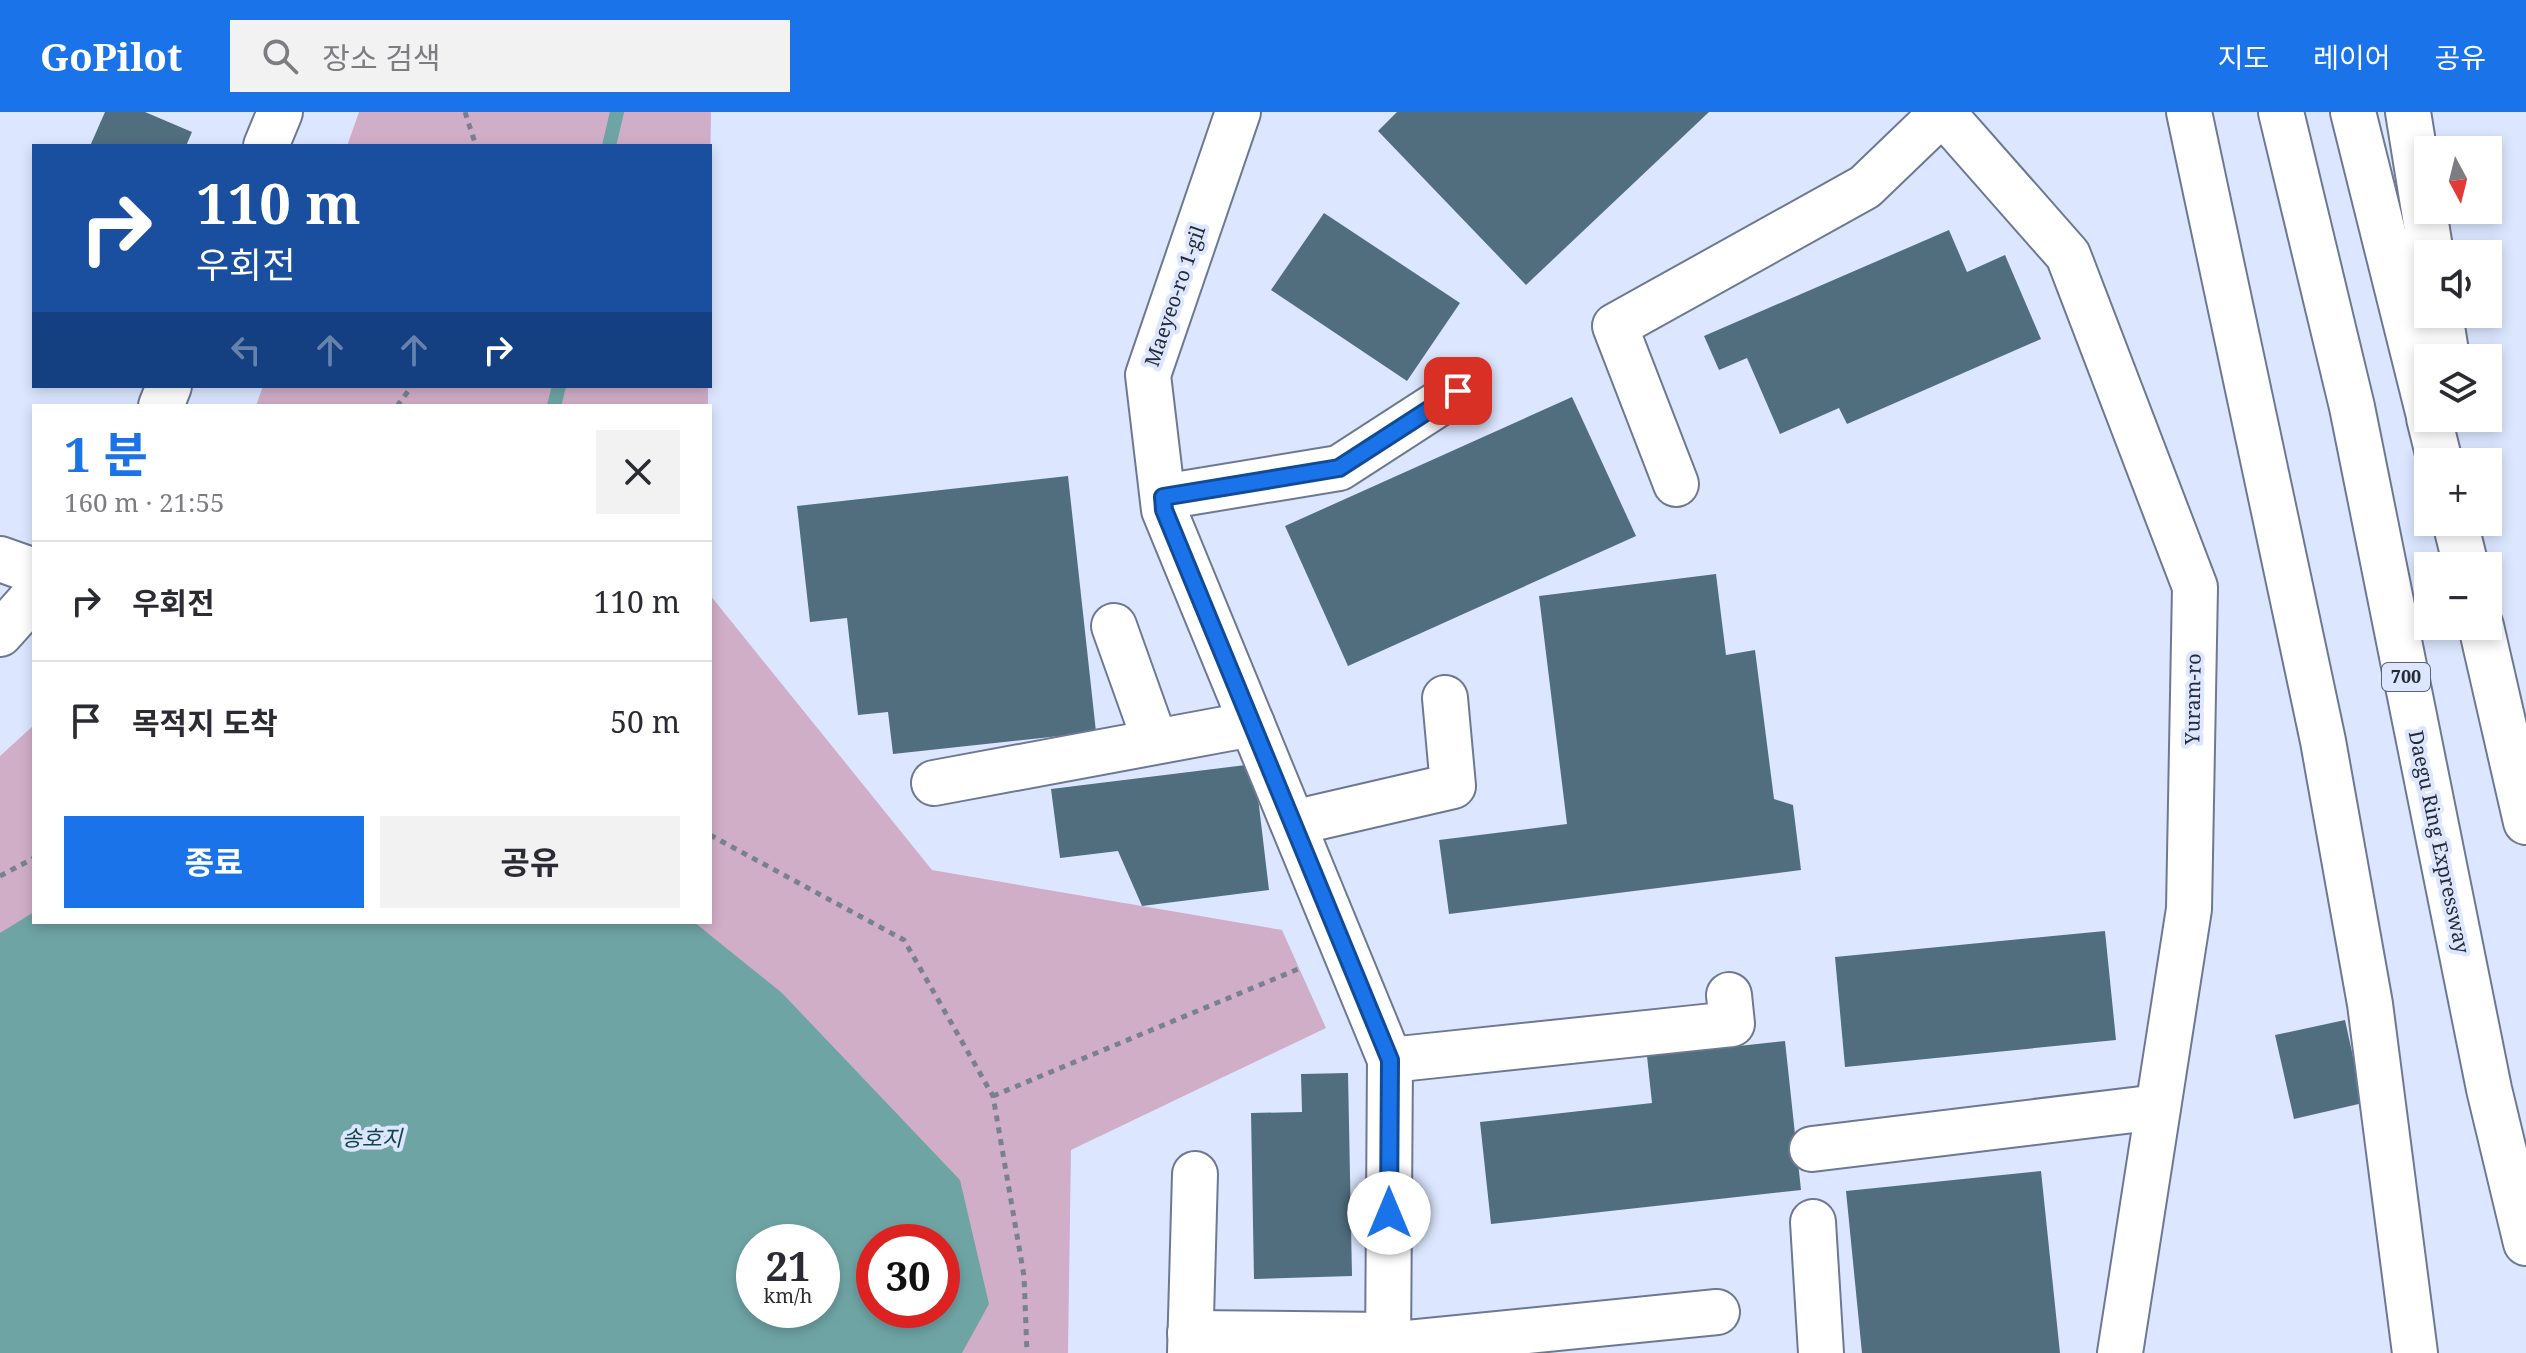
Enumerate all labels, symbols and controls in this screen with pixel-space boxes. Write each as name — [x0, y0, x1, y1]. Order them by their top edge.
search box — [230, 20, 790, 92]
text: GoPilot — [40, 30, 182, 82]
icon: search — [258, 34, 302, 78]
text: 장소 검색 — [322, 37, 441, 78]
text: 지도 — [2218, 38, 2269, 76]
text: 레이어 — [2313, 38, 2390, 76]
text: 공유 — [2434, 38, 2486, 76]
north arrow — [2414, 136, 2502, 224]
map controls — [2414, 136, 2502, 640]
text: 110 m — [196, 164, 361, 240]
icon: right — [64, 176, 168, 280]
street label: Maeyeo-ro 1-gil — [1138, 222, 1211, 370]
text: 우회전 — [196, 240, 295, 289]
button: sound — [2414, 240, 2502, 328]
icon: left — [224, 328, 268, 372]
icon: ahead — [308, 328, 352, 372]
icon: ahead — [392, 328, 436, 372]
icon: right — [476, 328, 520, 372]
button: layers — [2414, 344, 2502, 432]
pin — [1424, 357, 1492, 425]
icon: arrive — [1436, 369, 1480, 413]
text: 1 분 — [64, 421, 148, 486]
button: close — [596, 430, 680, 514]
button: + — [2414, 448, 2502, 536]
text: 160 m · 21:55 — [64, 484, 225, 520]
button: − — [2414, 552, 2502, 640]
icon: right — [64, 579, 108, 623]
text: 110 m — [594, 581, 680, 622]
text: 우회전 — [132, 582, 215, 623]
street label: Yuram-ro — [2178, 653, 2207, 746]
road number: 700 — [2382, 663, 2430, 691]
icon: arrive — [64, 699, 108, 743]
text: 50 m — [610, 701, 680, 742]
text: 목적지 도착 — [132, 702, 278, 743]
street label: Daegu Ring Expressway — [2403, 728, 2476, 957]
button: 종료 — [64, 816, 364, 908]
button: 공유 — [380, 816, 680, 908]
water label: 송호지 — [342, 1122, 404, 1152]
position arrow — [1347, 1171, 1431, 1255]
speed limit sign: 30 — [856, 1224, 960, 1328]
text: 21 — [765, 1238, 811, 1293]
text: km/h — [763, 1282, 813, 1309]

